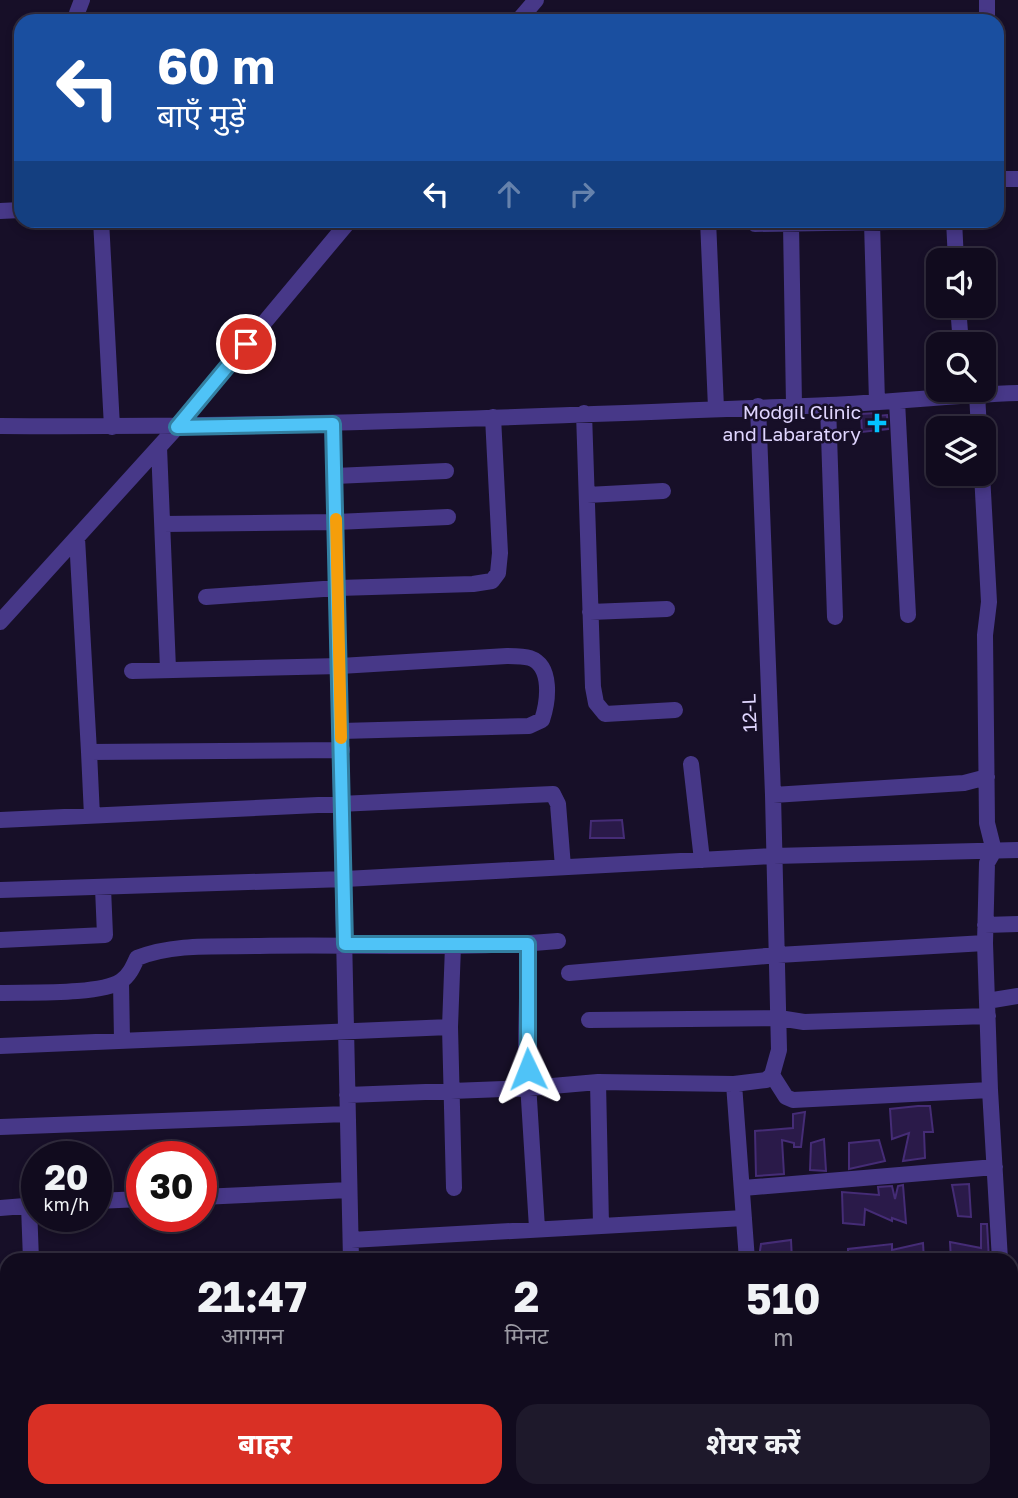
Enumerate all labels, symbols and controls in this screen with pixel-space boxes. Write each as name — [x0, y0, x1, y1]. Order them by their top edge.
text: 60 m — [157, 36, 275, 95]
icon: left — [42, 42, 133, 133]
text: बाएँ मुड़ें — [157, 96, 246, 134]
icon: left — [417, 175, 455, 213]
icon: ahead — [490, 175, 528, 213]
icon: right — [563, 175, 601, 213]
map controls — [926, 248, 996, 486]
button: sound — [926, 248, 996, 318]
pin — [216, 314, 276, 374]
icon: arrive — [227, 325, 265, 363]
button: search — [926, 332, 996, 402]
place label: Modgil Clinic and Labaratory — [723, 400, 861, 445]
marker: Modgil Clinic and Labaratory — [867, 413, 887, 433]
button: layers — [926, 416, 996, 486]
street label: 12-L — [736, 693, 761, 733]
position arrow — [491, 1032, 565, 1106]
speed limit sign: 30 — [126, 1141, 217, 1232]
text: 20 — [44, 1156, 89, 1198]
text: km/h — [44, 1193, 89, 1215]
text: 21:47 — [197, 1271, 307, 1321]
text: 2 — [514, 1271, 539, 1321]
text: 510 — [746, 1273, 821, 1323]
text: आगमन — [221, 1321, 284, 1349]
text: मिनट — [505, 1321, 549, 1349]
text: m — [773, 1323, 794, 1351]
button: बाहर — [28, 1404, 502, 1484]
button: शेयर करें — [516, 1404, 990, 1484]

